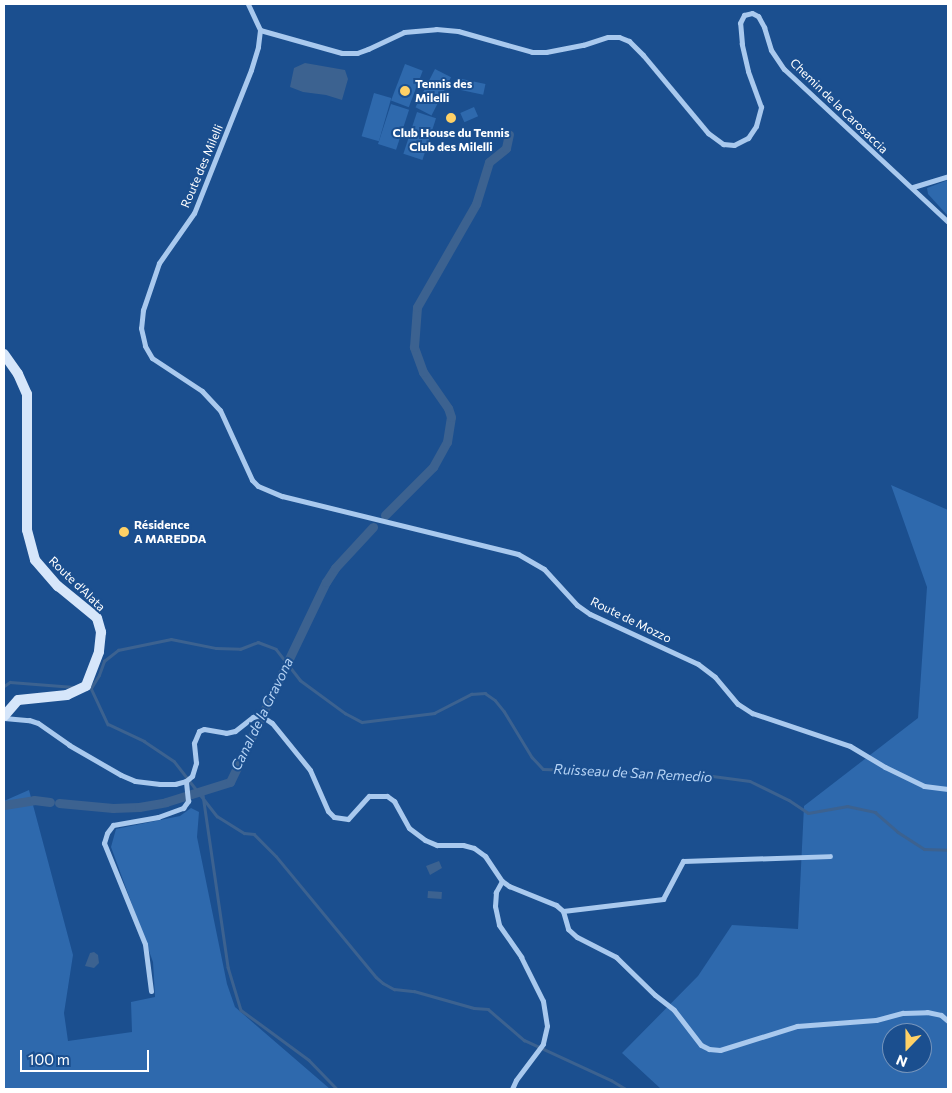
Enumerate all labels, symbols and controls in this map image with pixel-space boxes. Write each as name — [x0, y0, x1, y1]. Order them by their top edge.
street label: Chemin de la Carosaccia — [787, 56, 891, 156]
place label: Tennis des Milelli — [415, 77, 472, 105]
marker: Tennis des Milelli — [399, 85, 411, 97]
marker: Club House du Tennis Club des Milelli — [445, 112, 457, 124]
street label: Route des Milelli — [178, 122, 226, 210]
place label: Club House du Tennis Club des Milelli — [392, 126, 510, 154]
place label: Résidence A MAREDDA — [134, 518, 206, 546]
marker: Résidence A MAREDDA — [118, 526, 130, 538]
street label: Route d'Alata — [46, 554, 108, 614]
street label: Route de Mozzo — [588, 594, 674, 646]
water label: Canal de la Gravona — [227, 655, 297, 773]
water label: Ruisseau de San Remedio — [553, 760, 713, 786]
north arrow — [882, 1023, 932, 1073]
scale bar — [22, 1040, 151, 1072]
text: 100 m — [28, 1050, 70, 1068]
text: N — [894, 1052, 910, 1071]

